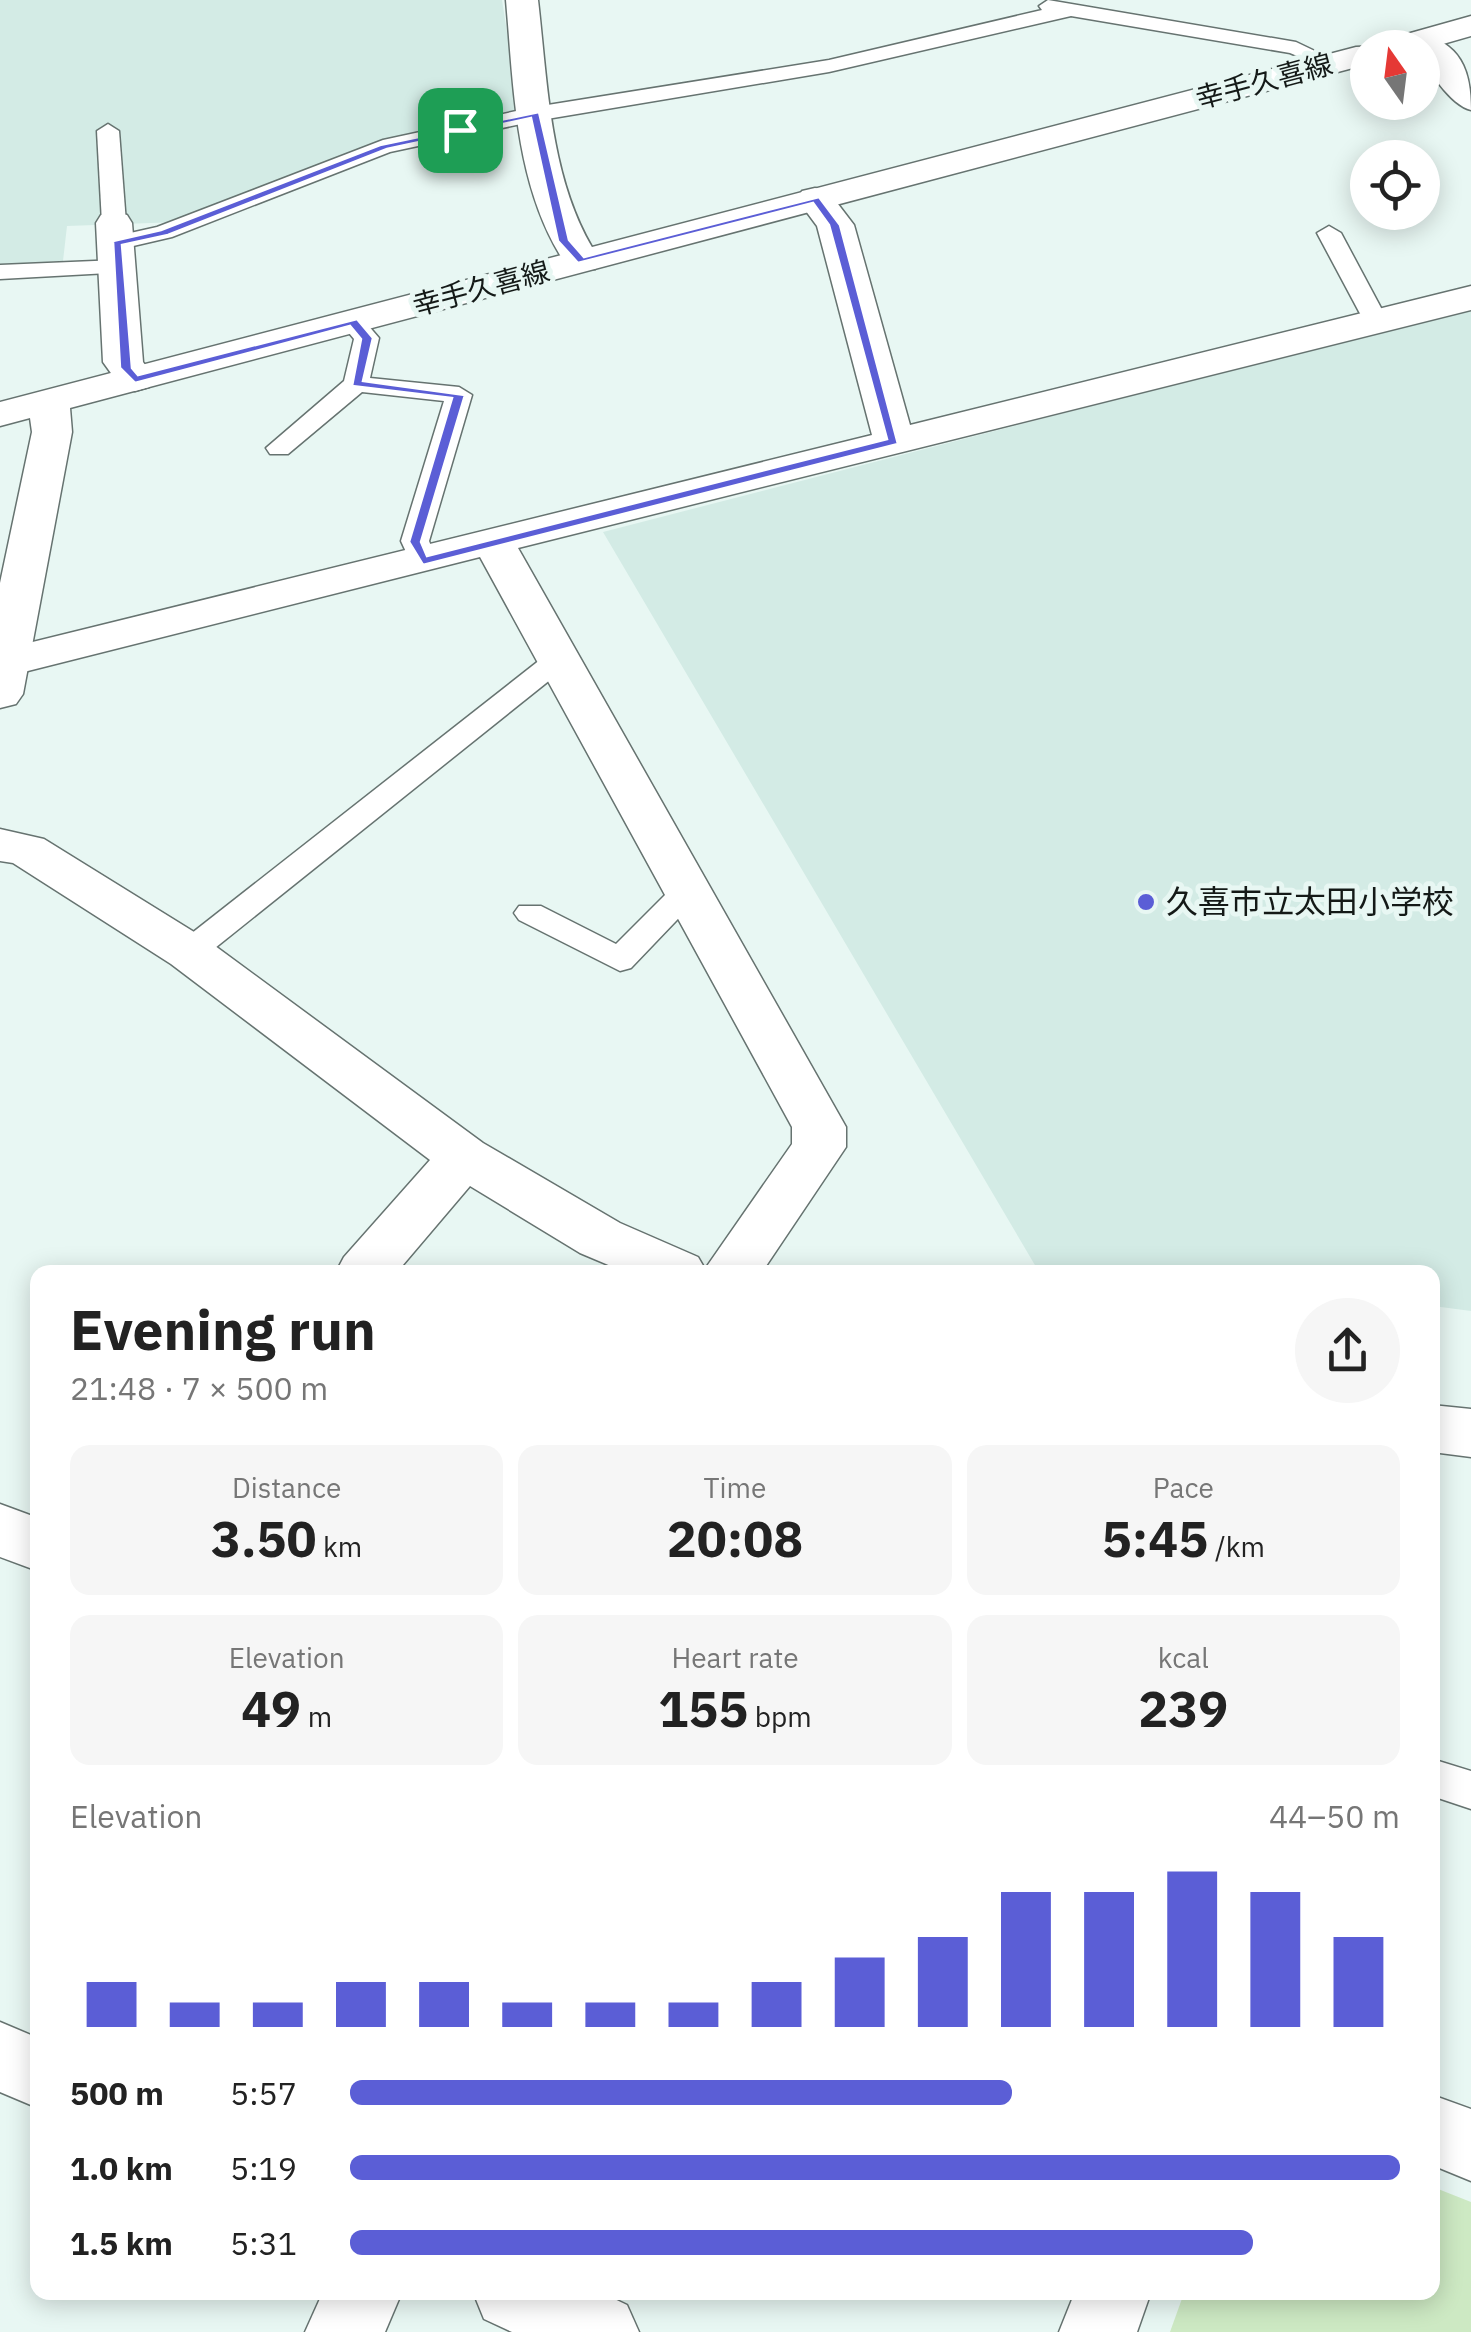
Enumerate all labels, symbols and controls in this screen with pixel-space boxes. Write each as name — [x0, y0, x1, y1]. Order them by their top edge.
north arrow — [1350, 30, 1440, 120]
map controls — [1350, 30, 1440, 230]
street label: 幸手久喜線 — [1191, 45, 1336, 117]
pin — [418, 88, 503, 173]
icon: arrive — [433, 103, 488, 158]
button: locate — [1350, 140, 1440, 230]
street label: 幸手久喜線 — [408, 252, 553, 324]
place label: 久喜市立太田小学校 — [1166, 880, 1454, 922]
marker: 久喜市立太田小学校 — [1135, 891, 1157, 913]
text: Evening run — [70, 1294, 376, 1365]
button: share — [1295, 1298, 1400, 1403]
text: 21:48 · 7 × 500 m — [70, 1367, 328, 1409]
text: Distance — [232, 1469, 341, 1506]
text: Time — [704, 1469, 766, 1506]
text: Pace — [1153, 1469, 1214, 1506]
text: 3.50 — [211, 1506, 317, 1571]
text: 20:08 — [667, 1506, 803, 1571]
text: 5:45 — [1102, 1506, 1208, 1571]
text: km — [317, 1528, 362, 1565]
text: /km — [1208, 1528, 1265, 1565]
text: Elevation — [229, 1639, 345, 1676]
text: Heart rate — [671, 1639, 799, 1676]
text: kcal — [1158, 1639, 1209, 1676]
text: 49 — [241, 1676, 301, 1741]
text: 155 — [658, 1676, 748, 1741]
text: 239 — [1138, 1676, 1228, 1741]
text: m — [301, 1698, 332, 1735]
text: bpm — [748, 1698, 812, 1735]
text: Elevation — [70, 1795, 203, 1837]
text: 44–50 m — [1269, 1795, 1400, 1837]
text: 500 m — [70, 2072, 164, 2114]
text: 5:57 — [230, 2072, 297, 2114]
text: 1.0 km — [70, 2147, 173, 2189]
text: 5:19 — [230, 2147, 297, 2189]
text: 1.5 km — [70, 2222, 173, 2264]
text: 5:31 — [230, 2222, 297, 2264]

